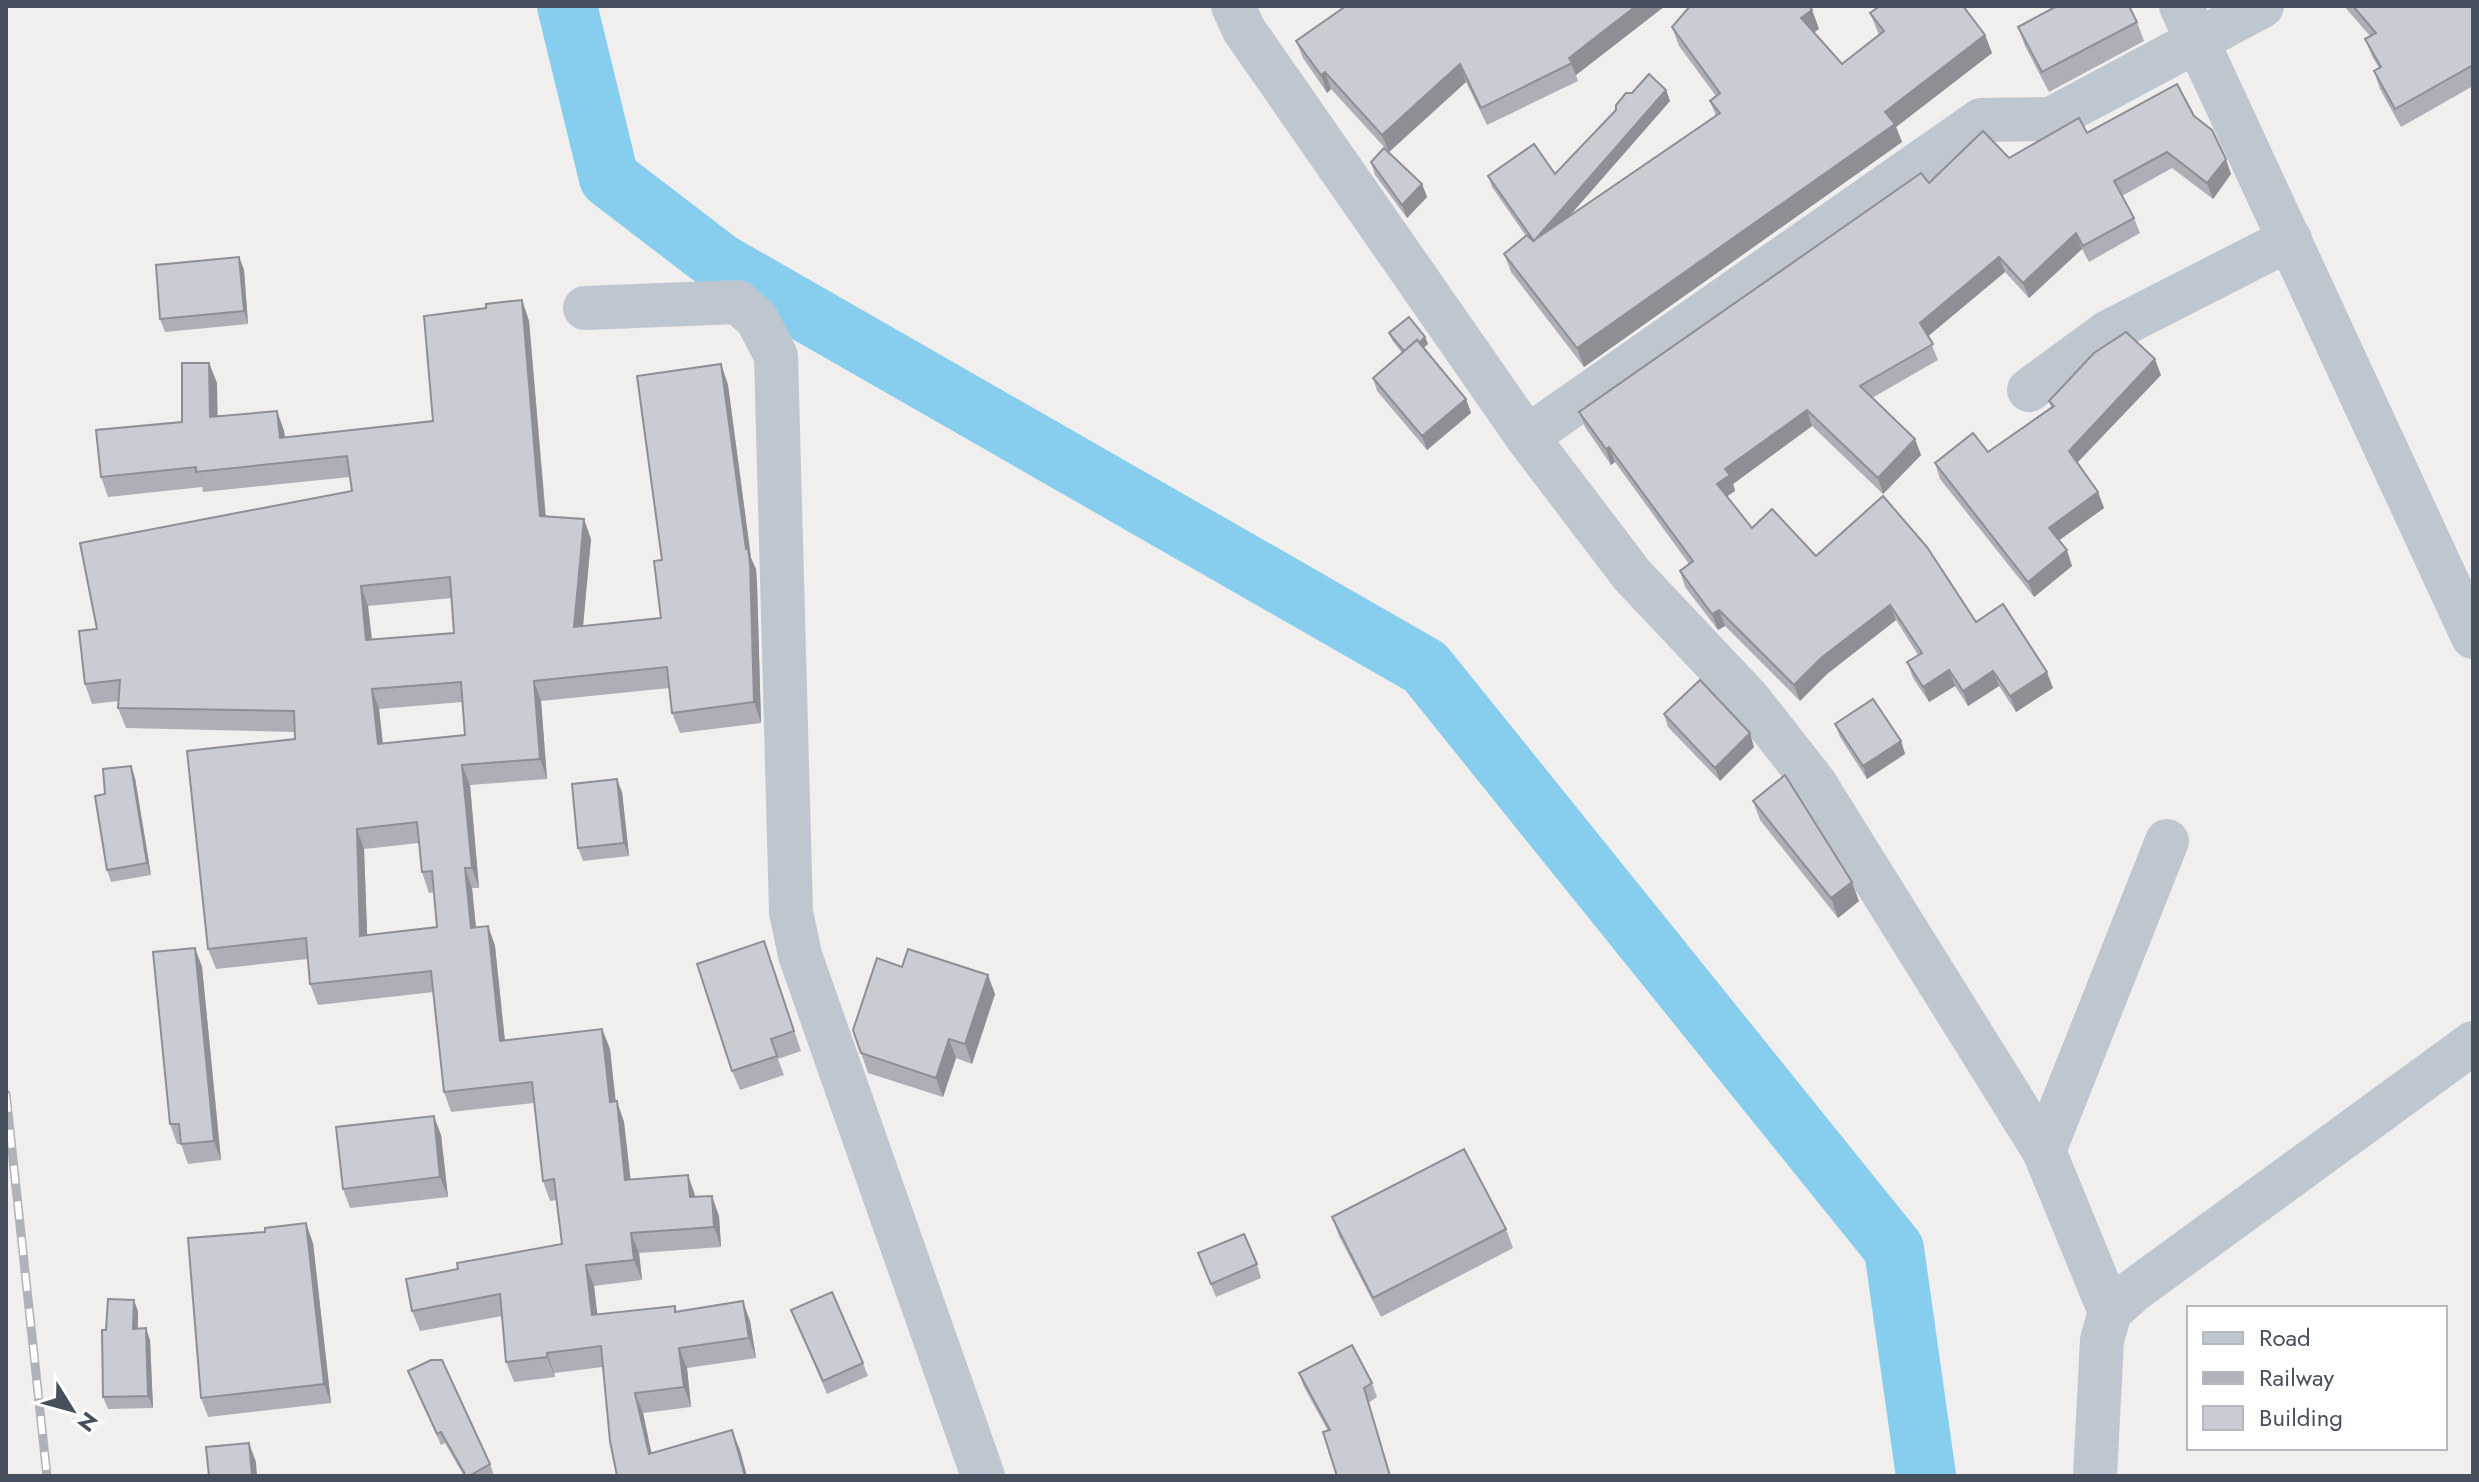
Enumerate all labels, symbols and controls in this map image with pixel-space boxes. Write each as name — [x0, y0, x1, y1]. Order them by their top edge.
legend — [2187, 1306, 2447, 1450]
text: Road — [2259, 1320, 2311, 1355]
text: Railway — [2259, 1360, 2334, 1395]
north arrow — [32, 1370, 112, 1450]
text: Building — [2259, 1400, 2343, 1435]
text: N — [70, 1405, 106, 1439]

